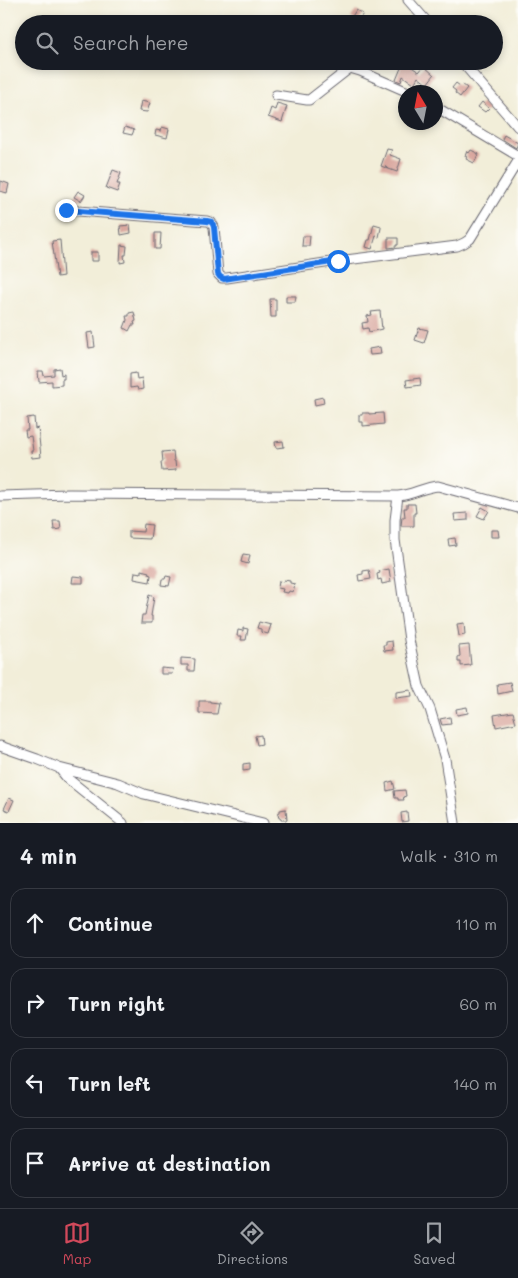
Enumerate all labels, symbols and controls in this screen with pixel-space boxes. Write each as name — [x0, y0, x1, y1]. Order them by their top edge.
search box — [15, 15, 503, 70]
icon: search — [33, 29, 61, 57]
text: Search here — [73, 30, 189, 55]
north arrow — [398, 85, 443, 130]
route end — [55, 199, 78, 222]
route start — [327, 250, 350, 273]
text: 4 min — [20, 842, 77, 869]
text: Walk · 310 m — [400, 845, 498, 866]
icon: ahead — [21, 909, 49, 937]
text: Continue — [68, 911, 153, 936]
text: 110 m — [455, 913, 497, 934]
icon: right — [21, 989, 49, 1017]
text: Turn right — [68, 991, 165, 1016]
text: 60 m — [460, 993, 497, 1014]
icon: left — [21, 1069, 49, 1097]
text: Turn left — [68, 1071, 151, 1096]
text: 140 m — [453, 1073, 497, 1094]
icon: arrive — [21, 1149, 49, 1177]
text: Arrive at destination — [68, 1151, 271, 1176]
tab: Map — [63, 1219, 91, 1268]
tab: Directions — [217, 1219, 288, 1268]
tab: Saved — [414, 1219, 455, 1268]

